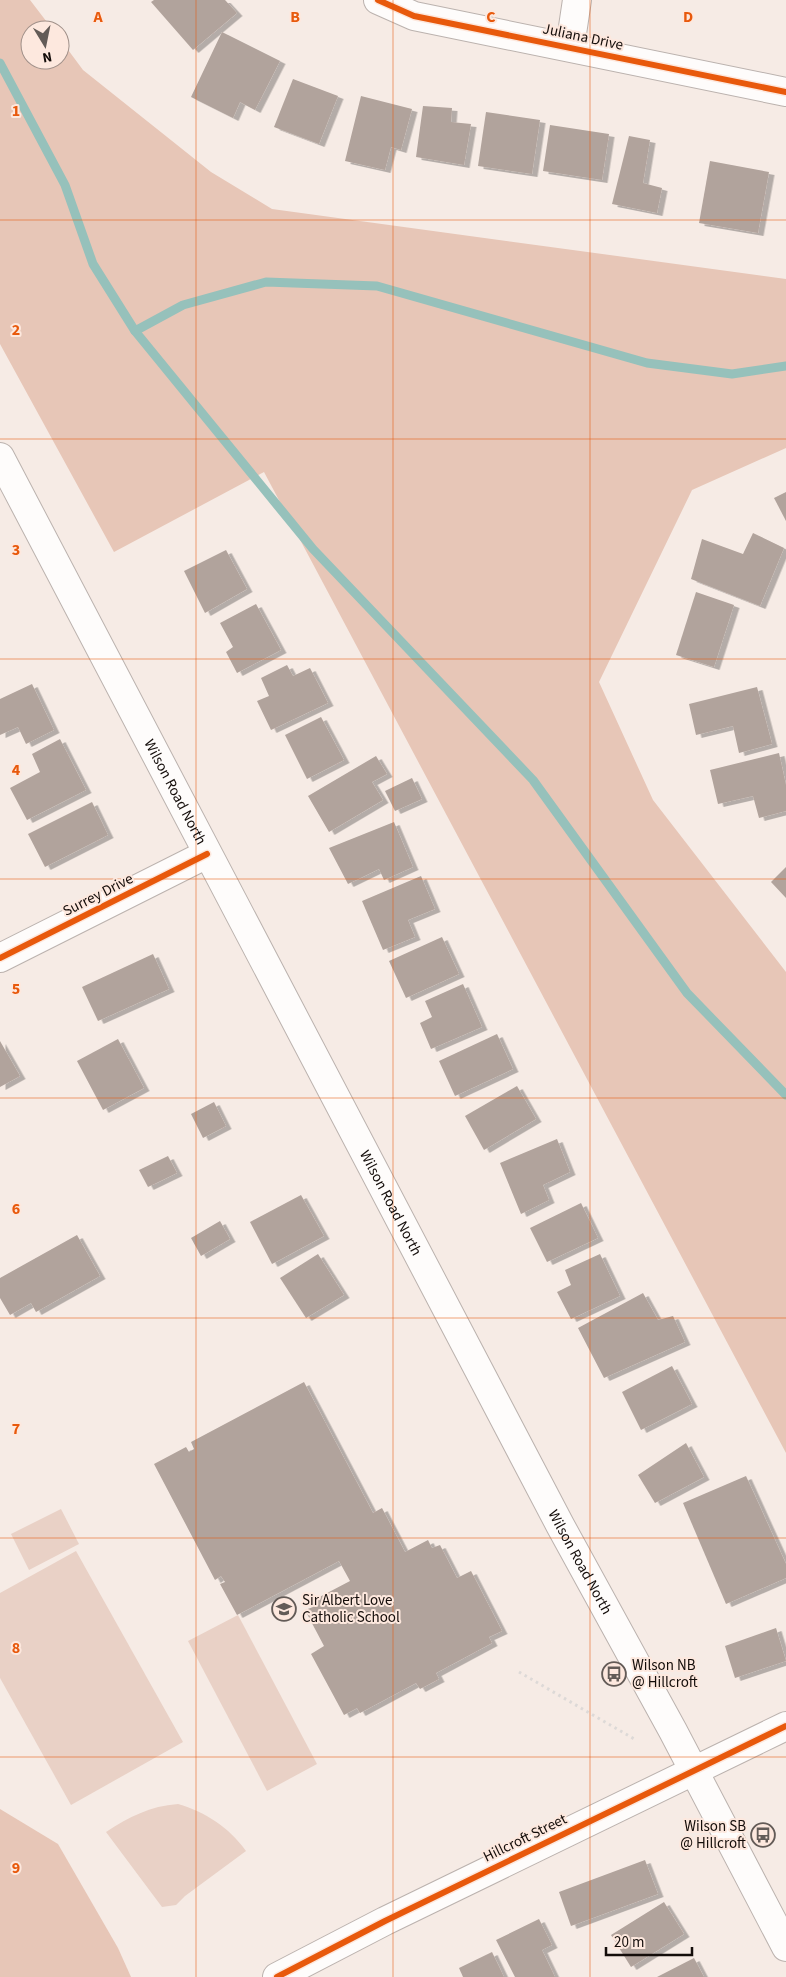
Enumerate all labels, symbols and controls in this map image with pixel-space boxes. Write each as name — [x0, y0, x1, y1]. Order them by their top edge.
text: A — [92, 6, 103, 28]
text: B — [290, 6, 300, 28]
text: C — [486, 6, 496, 28]
text: D — [683, 6, 693, 28]
street label: Juliana Drive — [541, 18, 625, 56]
north arrow — [20, 20, 70, 70]
text: N — [41, 46, 53, 67]
text: 1 — [12, 100, 20, 122]
text: 2 — [12, 319, 20, 341]
text: 3 — [12, 539, 20, 561]
street label: Wilson Road North — [139, 735, 212, 848]
text: 4 — [12, 759, 21, 781]
street label: Surrey Drive — [59, 868, 137, 922]
text: 5 — [12, 978, 20, 1000]
street label: Wilson Road North — [355, 1146, 427, 1259]
text: 6 — [12, 1198, 20, 1220]
text: 7 — [12, 1418, 20, 1440]
street label: Wilson Road North — [543, 1506, 617, 1618]
place label: Sir Albert Love Catholic School — [302, 1590, 400, 1628]
school or university icon: Sir Albert Love Catholic School — [271, 1596, 297, 1622]
text: 8 — [12, 1637, 20, 1659]
place label: Wilson NB @ Hillcroft — [632, 1655, 698, 1693]
bus stop icon: Wilson NB @ Hillcroft — [601, 1661, 627, 1687]
street label: Hillcroft Street — [480, 1809, 570, 1867]
place label: Wilson SB @ Hillcroft — [680, 1816, 746, 1854]
bus stop icon: Wilson SB @ Hillcroft — [750, 1822, 776, 1848]
text: 9 — [12, 1857, 20, 1879]
scale bar — [606, 1924, 692, 1956]
text: 20 m — [614, 1932, 644, 1953]

